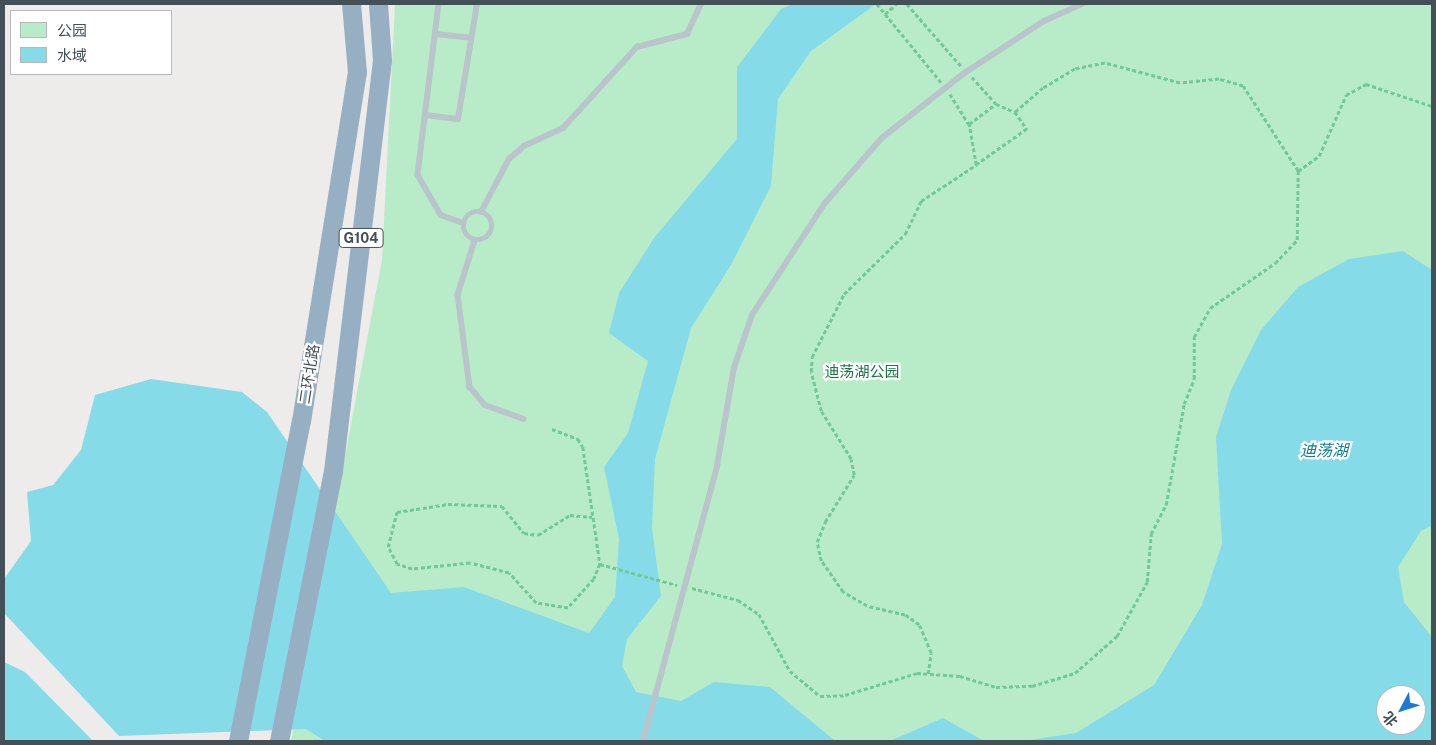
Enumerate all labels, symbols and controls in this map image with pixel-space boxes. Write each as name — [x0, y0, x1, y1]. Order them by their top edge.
legend — [10, 10, 172, 75]
text: 公园 — [57, 22, 87, 39]
text: 水域 — [57, 47, 87, 64]
road number: G104 — [338, 227, 384, 250]
street label: 二环北路 — [295, 343, 323, 405]
park label: 迪荡湖公园 — [825, 363, 899, 381]
water label: 迪荡湖 — [1300, 441, 1348, 461]
north arrow — [1376, 685, 1426, 735]
text: 北 — [1380, 708, 1401, 730]

